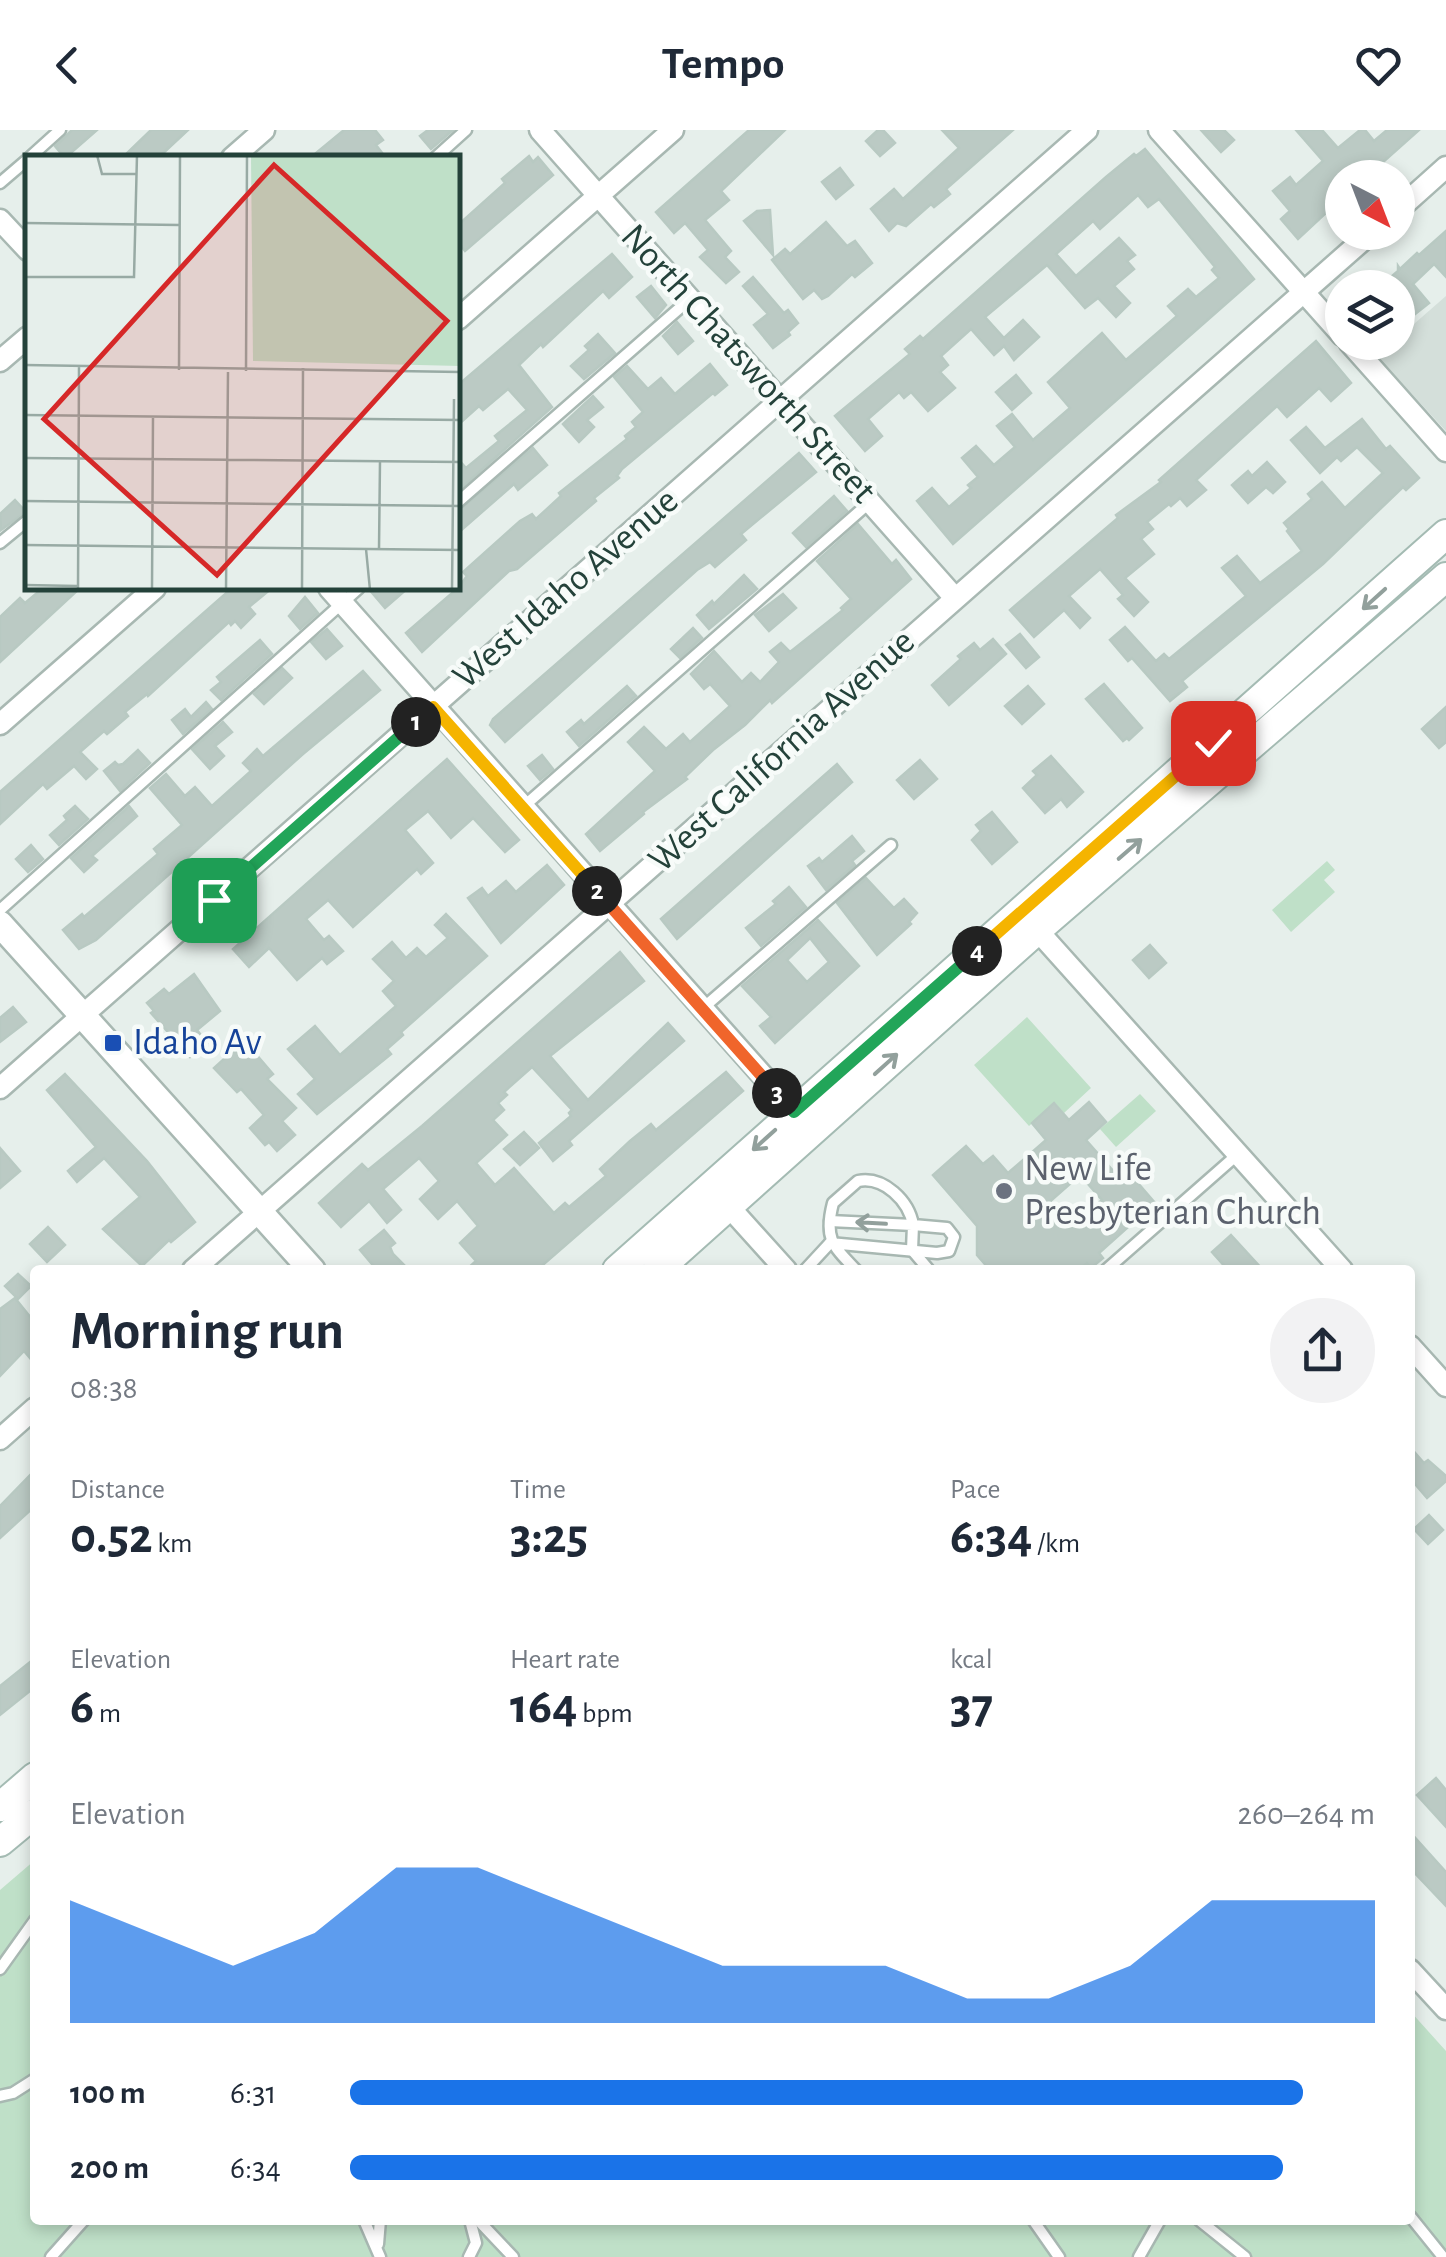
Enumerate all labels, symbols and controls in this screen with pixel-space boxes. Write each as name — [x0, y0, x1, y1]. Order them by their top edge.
icon: back — [40, 38, 95, 93]
icon: heart — [1351, 38, 1406, 93]
text: Tempo — [662, 42, 784, 87]
inset map — [25, 155, 460, 590]
north arrow — [1325, 160, 1415, 250]
map controls — [1325, 160, 1415, 360]
street label: North Chatsworth Street — [613, 217, 883, 511]
button: layers — [1325, 270, 1415, 360]
street label: West Idaho Avenue — [446, 481, 686, 697]
one-way arrow — [1362, 587, 1387, 610]
street label: West California Avenue — [642, 622, 922, 880]
pin: 1 — [391, 697, 441, 747]
pin — [1171, 701, 1256, 786]
text: 1 — [411, 708, 421, 736]
icon: check — [1186, 716, 1241, 771]
one-way arrow — [1116, 839, 1142, 861]
pin — [172, 858, 257, 943]
pin: 2 — [572, 866, 622, 916]
icon: arrive — [187, 873, 242, 928]
text: 2 — [590, 877, 604, 905]
pin: 4 — [952, 926, 1002, 976]
text: 4 — [970, 937, 984, 965]
place label: Idaho Av — [133, 1024, 262, 1062]
marker: Idaho Av — [102, 1032, 124, 1054]
one-way arrow — [873, 1053, 898, 1076]
pin: 3 — [752, 1068, 802, 1118]
text: 3 — [771, 1079, 783, 1107]
one-way arrow — [752, 1128, 777, 1151]
place label: New Life Presbyterian Church — [1024, 1150, 1321, 1232]
marker: New Life Presbyterian Church — [993, 1180, 1015, 1202]
one-way arrow — [856, 1213, 888, 1232]
button: share — [1270, 1298, 1375, 1403]
text: Morning run — [70, 1304, 344, 1359]
text: 08:38 — [70, 1372, 138, 1404]
text: Distance — [70, 1476, 165, 1504]
text: Time — [510, 1476, 566, 1504]
text: Pace — [950, 1476, 1000, 1504]
text: 0.52 — [70, 1512, 153, 1562]
text: 3:25 — [510, 1512, 588, 1562]
text: 6:34 — [950, 1512, 1032, 1562]
text: km — [153, 1530, 192, 1558]
text: /km — [1032, 1530, 1080, 1558]
text: Elevation — [70, 1646, 171, 1674]
text: Heart rate — [510, 1646, 620, 1674]
text: kcal — [950, 1646, 993, 1674]
text: 6 — [70, 1682, 94, 1732]
text: 164 — [510, 1682, 577, 1732]
text: 37 — [950, 1682, 993, 1732]
text: m — [94, 1700, 121, 1728]
text: bpm — [577, 1700, 633, 1728]
text: Elevation — [70, 1798, 186, 1830]
text: 260–264 m — [1237, 1798, 1375, 1830]
text: 100 m — [70, 2077, 146, 2109]
text: 6:31 — [230, 2077, 277, 2109]
text: 200 m — [70, 2152, 149, 2184]
text: 6:34 — [230, 2152, 281, 2184]

